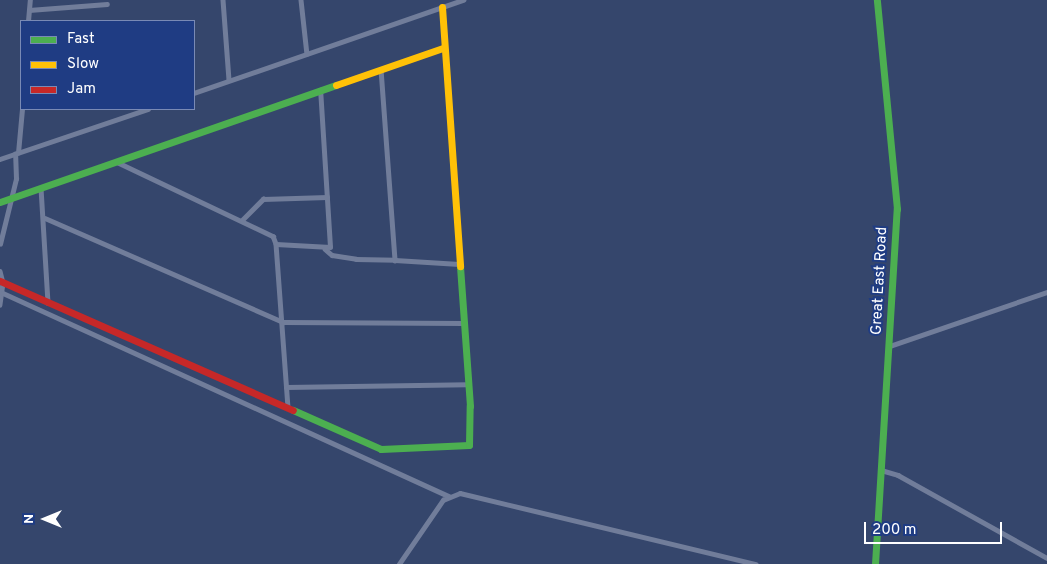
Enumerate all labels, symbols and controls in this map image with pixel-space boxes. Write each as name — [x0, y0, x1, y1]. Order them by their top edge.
legend — [20, 20, 195, 110]
text: Fast — [67, 30, 95, 49]
text: Slow — [67, 55, 99, 74]
text: Jam — [67, 80, 96, 99]
street label: Great East Road — [868, 226, 892, 336]
north arrow — [20, 494, 70, 544]
scale bar — [867, 512, 1004, 544]
text: N — [21, 514, 38, 524]
text: 200 m — [872, 521, 917, 540]

